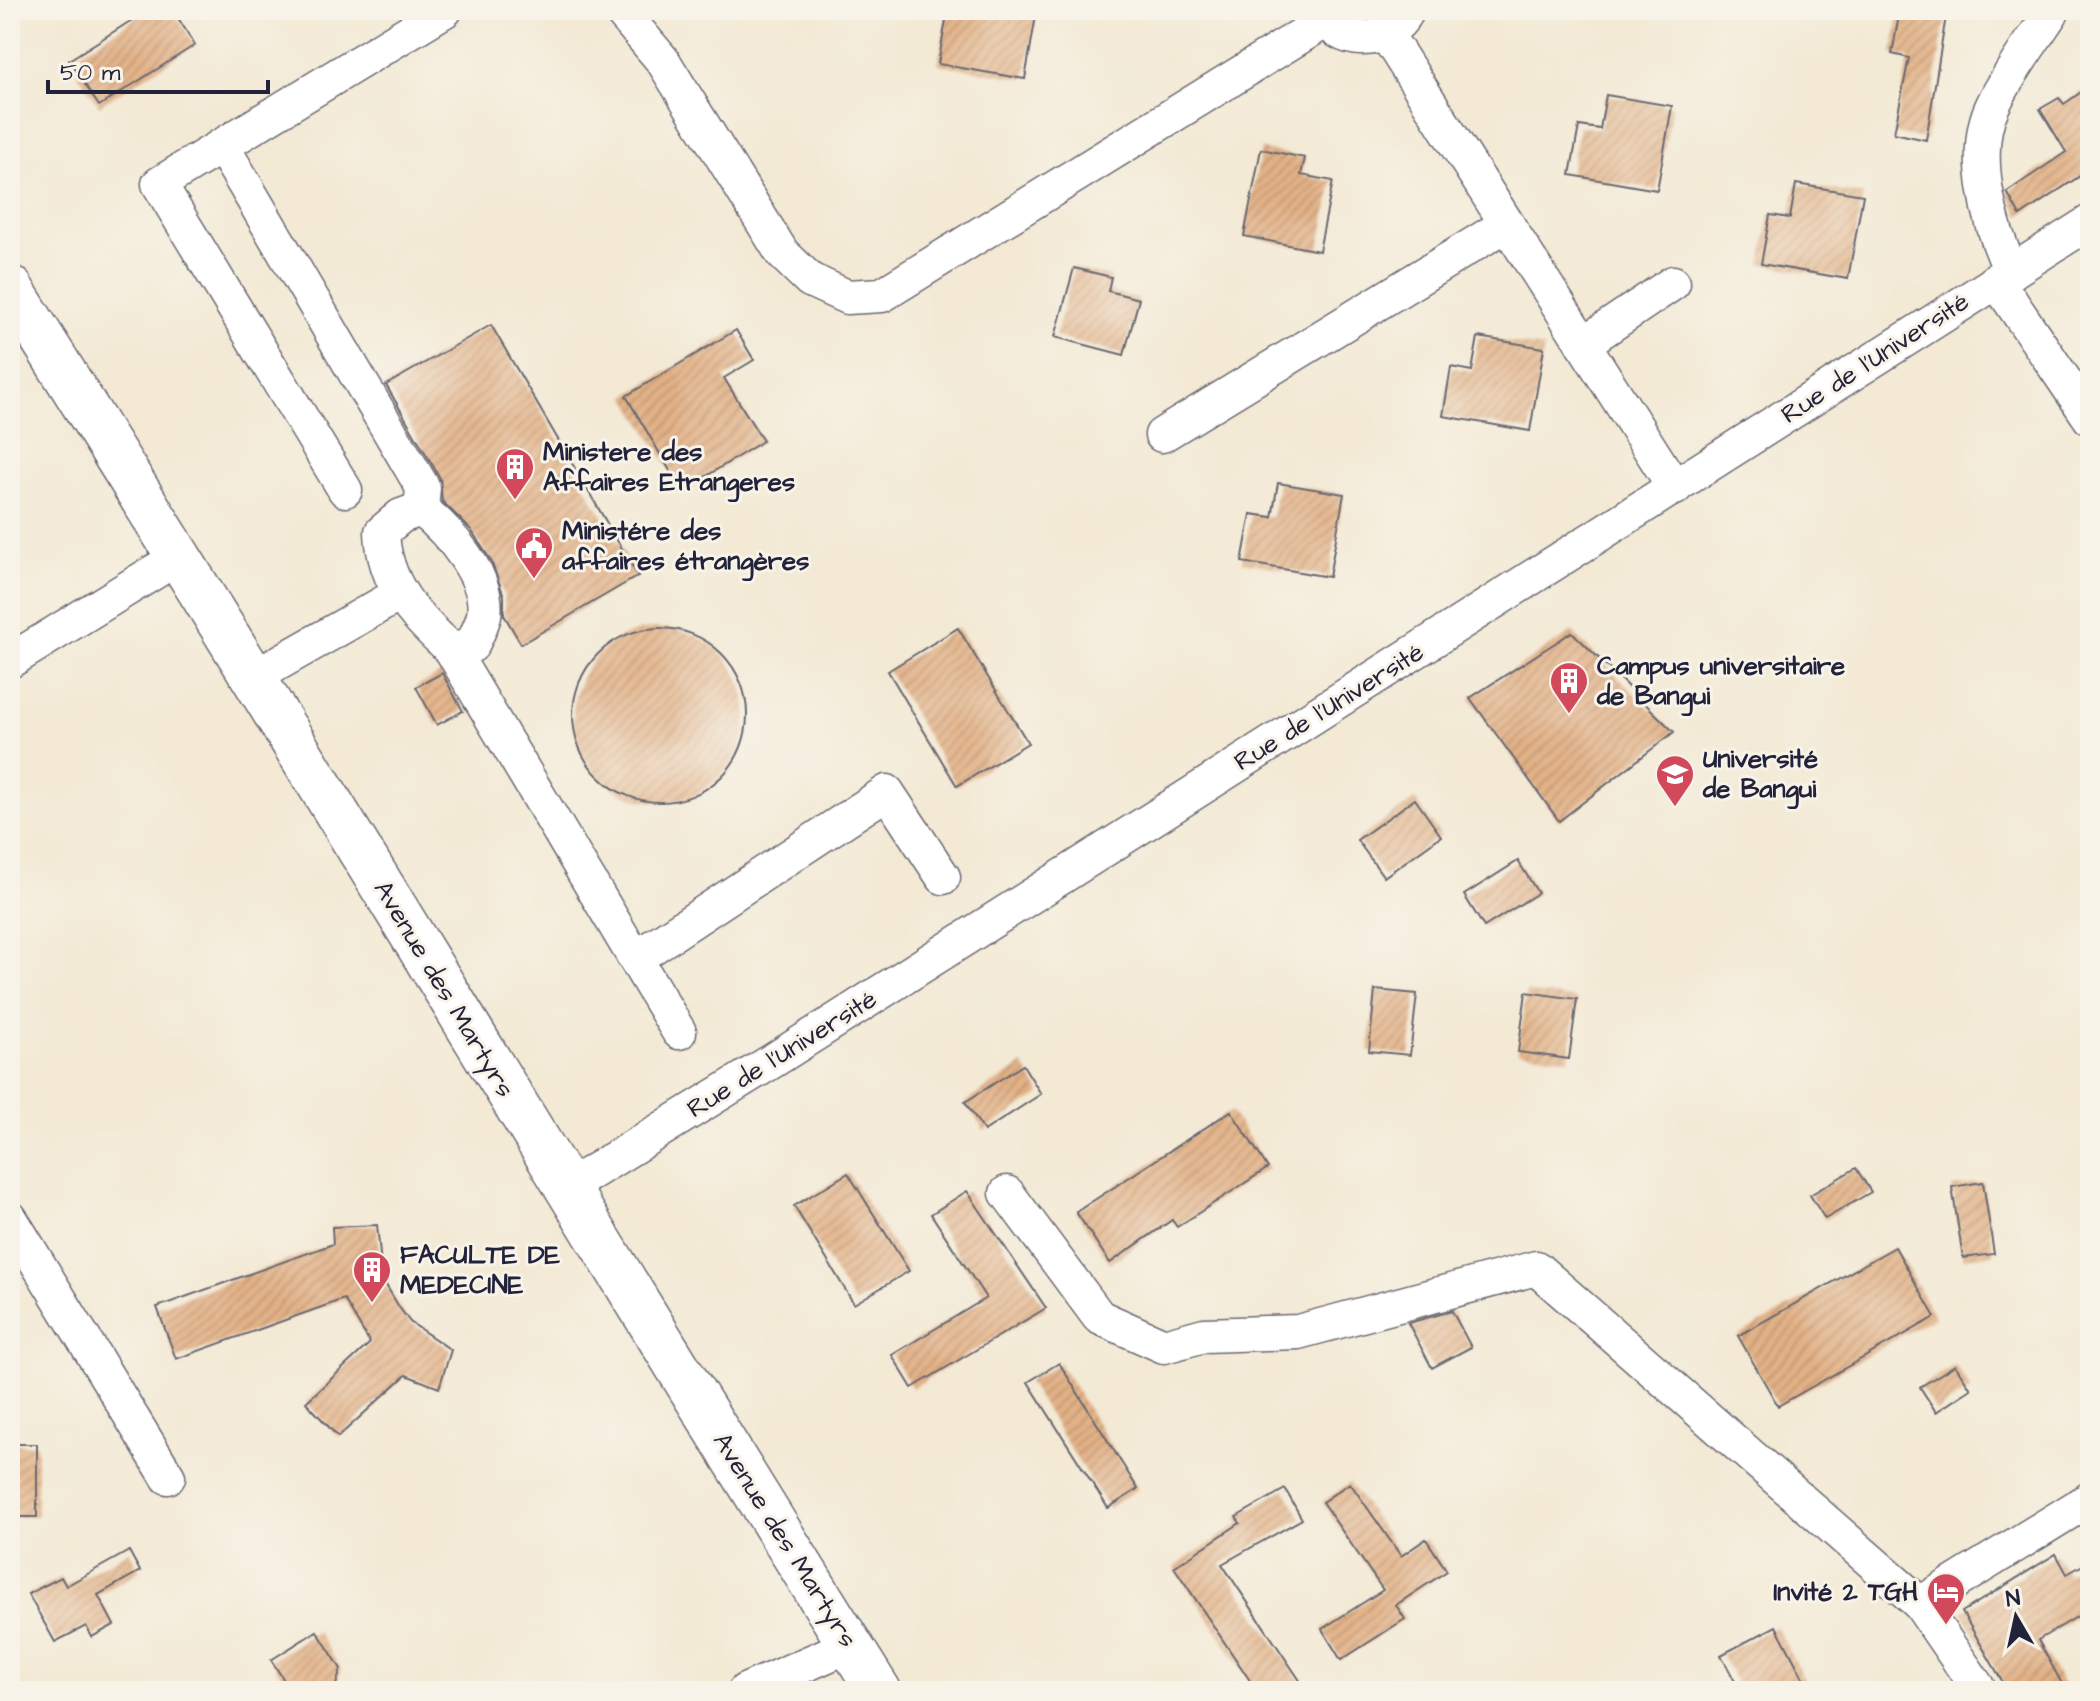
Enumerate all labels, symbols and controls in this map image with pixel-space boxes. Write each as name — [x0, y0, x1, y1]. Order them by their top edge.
scale bar — [48, 44, 268, 94]
text: 50 m — [60, 56, 121, 90]
street label: Rue de l'Université — [1774, 284, 1976, 432]
place label: Ministere des Affaires Etrangeres — [543, 434, 795, 503]
building icon: Ministere des Affaires Etrangeres — [494, 446, 536, 501]
place label: Ministére des affaires étrangères — [561, 513, 809, 582]
public building icon: Ministére des affaires étrangères — [513, 525, 555, 580]
street label: Rue de l'Université — [1227, 634, 1431, 780]
place label: Campus universitaire de Bangui — [1596, 648, 1845, 717]
building icon: Campus universitaire de Bangui — [1548, 660, 1590, 715]
place label: Université de Bangui — [1702, 741, 1818, 810]
school or university icon: Université de Bangui — [1654, 753, 1696, 808]
street label: Avenue des Martyrs — [363, 874, 523, 1105]
street label: Rue de l'Université — [680, 981, 884, 1127]
place label: FACULTE DE MEDECINE — [400, 1237, 561, 1303]
building icon: FACULTE DE MEDECINE — [351, 1249, 393, 1304]
street label: Avenue des Martyrs — [703, 1426, 866, 1655]
hotel icon: Invité 2 TGH — [1925, 1571, 1967, 1626]
place label: Invité 2 TGH — [1773, 1574, 1918, 1610]
north arrow — [1976, 1577, 2056, 1657]
text: N — [2004, 1582, 2023, 1615]

